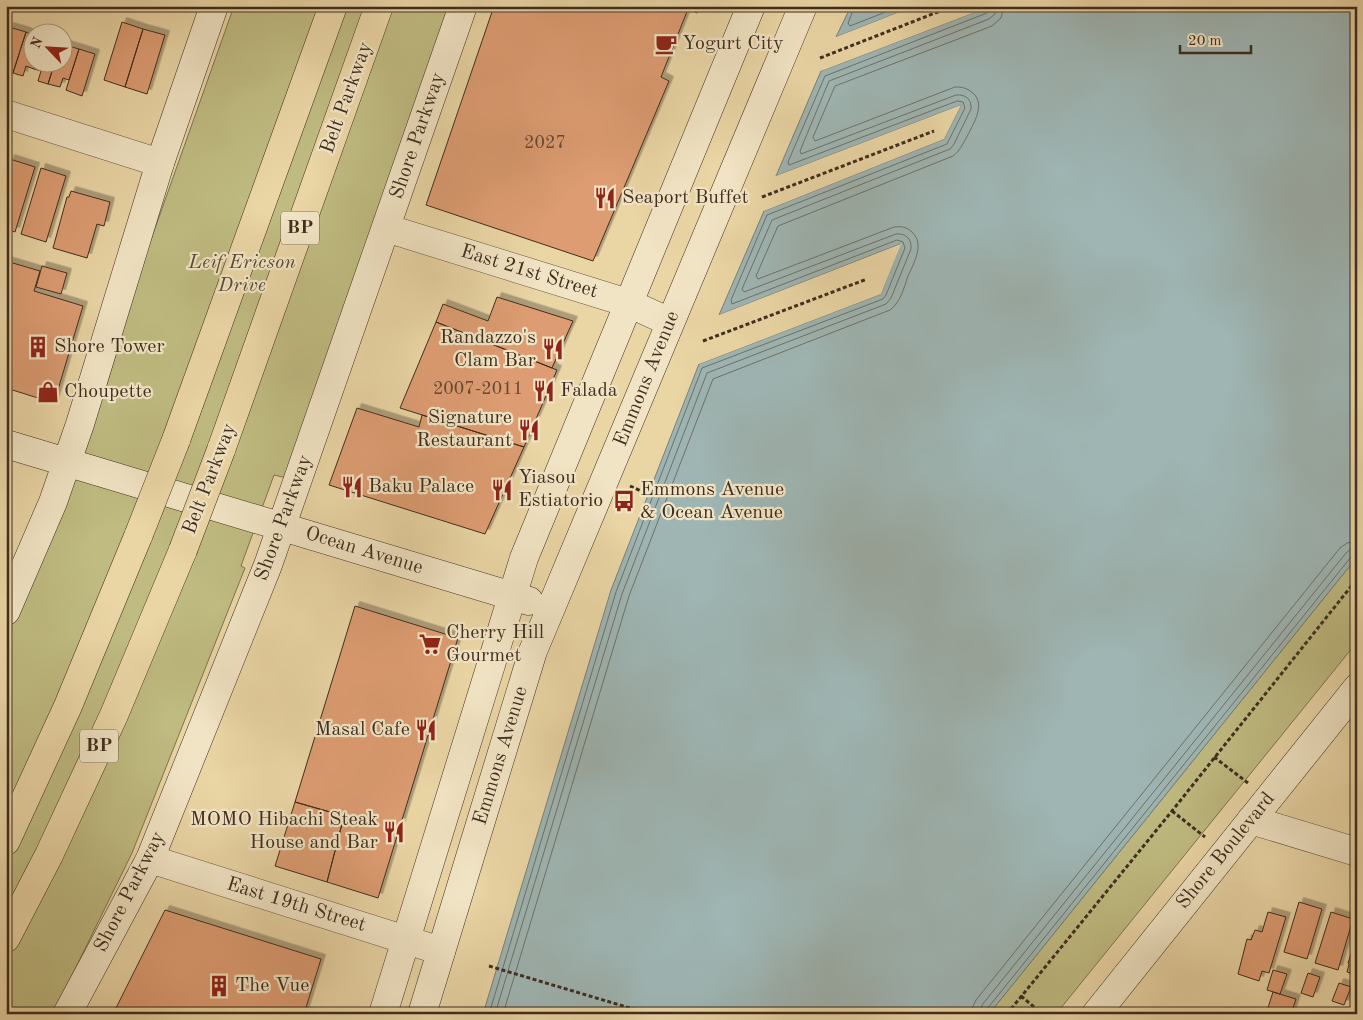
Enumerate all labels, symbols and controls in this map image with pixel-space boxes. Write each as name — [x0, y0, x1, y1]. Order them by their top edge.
north arrow — [22, 22, 72, 72]
scale bar — [1180, 22, 1252, 54]
cafe icon: Yogurt City — [653, 31, 679, 57]
place label: Yogurt City — [682, 34, 784, 54]
text: 20 m — [1188, 34, 1222, 49]
text: N — [29, 35, 46, 51]
street label: Belt Parkway — [318, 39, 377, 157]
street label: Shore Parkway — [387, 70, 449, 202]
house number: 2027 — [524, 134, 566, 152]
restaurant icon: Seaport Buffet — [592, 185, 618, 211]
place label: Seaport Buffet — [622, 188, 748, 208]
road number: BP — [281, 212, 319, 244]
street label: East 21st Street — [458, 242, 600, 302]
park label: Leif Ericson Drive — [187, 253, 296, 296]
street label: Emmons Avenue — [611, 308, 683, 450]
place label: Randazzo's Clam Bar — [440, 328, 536, 371]
building icon: Shore Tower — [25, 334, 51, 360]
restaurant icon: Randazzo's Clam Bar — [540, 336, 566, 362]
place label: Shore Tower — [54, 337, 165, 357]
restaurant icon: Falada — [531, 378, 557, 404]
shop icon: Choupette — [35, 379, 61, 405]
house number: 2007-2011 — [433, 380, 523, 398]
place label: Falada — [560, 381, 618, 401]
place label: Choupette — [64, 382, 152, 402]
place label: Signature Restaurant — [416, 408, 512, 451]
restaurant icon: Signature Restaurant — [516, 417, 542, 443]
street label: Belt Parkway — [180, 420, 240, 537]
street label: Shore Parkway — [252, 452, 316, 584]
place label: Yiasou Estiatorio — [518, 468, 603, 511]
restaurant icon: Baku Palace — [339, 474, 365, 500]
place label: Baku Palace — [368, 477, 474, 497]
restaurant icon: Yiasou Estiatorio — [489, 477, 515, 503]
place label: Emmons Avenue & Ocean Avenue — [640, 480, 784, 523]
bus stop icon: Emmons Avenue & Ocean Avenue — [611, 488, 637, 514]
street label: Ocean Avenue — [303, 524, 425, 578]
place label: Cherry Hill Gourmet — [446, 623, 544, 666]
supermarket icon: Cherry Hill Gourmet — [417, 631, 443, 657]
street label: Emmons Avenue — [470, 684, 532, 828]
restaurant icon: Masal Cafe — [413, 717, 439, 743]
place label: Masal Cafe — [315, 720, 410, 740]
road number: BP — [80, 729, 118, 762]
street label: Shore Boulevard — [1173, 789, 1279, 913]
place label: MOMO Hibachi Steak House and Bar — [190, 810, 378, 853]
restaurant icon: MOMO Hibachi Steak House and Bar — [381, 819, 407, 845]
street label: Shore Parkway — [91, 828, 169, 956]
street label: East 19th Street — [224, 874, 368, 936]
building icon: The Vue — [206, 973, 232, 999]
place label: The Vue — [235, 976, 309, 996]

